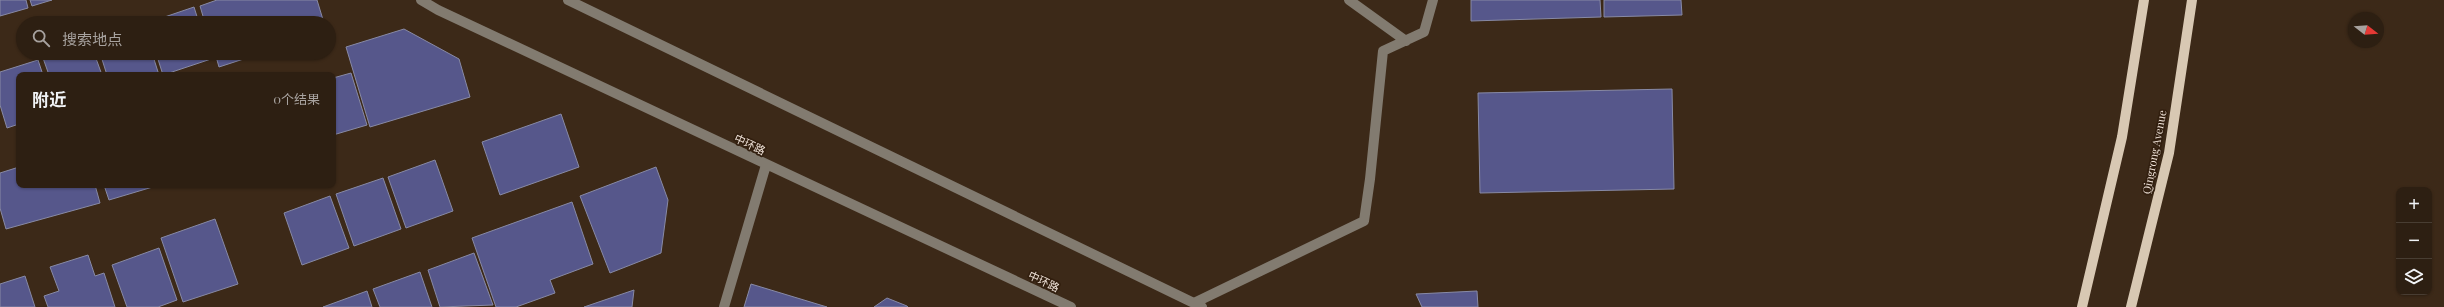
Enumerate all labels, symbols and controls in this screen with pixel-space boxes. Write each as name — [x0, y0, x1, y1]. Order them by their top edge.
north arrow — [2348, 12, 2384, 48]
search box — [16, 16, 336, 60]
icon: search — [30, 27, 52, 49]
text: 搜索地点 — [62, 29, 122, 49]
text: 附近 — [32, 88, 66, 110]
text: 0个结果 — [273, 90, 320, 107]
street label: Qingrong Avenue — [2139, 108, 2170, 195]
street label: 中环路 — [732, 130, 768, 158]
map controls — [2396, 187, 2432, 295]
button: + — [2396, 187, 2432, 223]
button: − — [2396, 223, 2432, 259]
button: layers — [2396, 259, 2432, 295]
street label: 中环路 — [1026, 267, 1062, 295]

